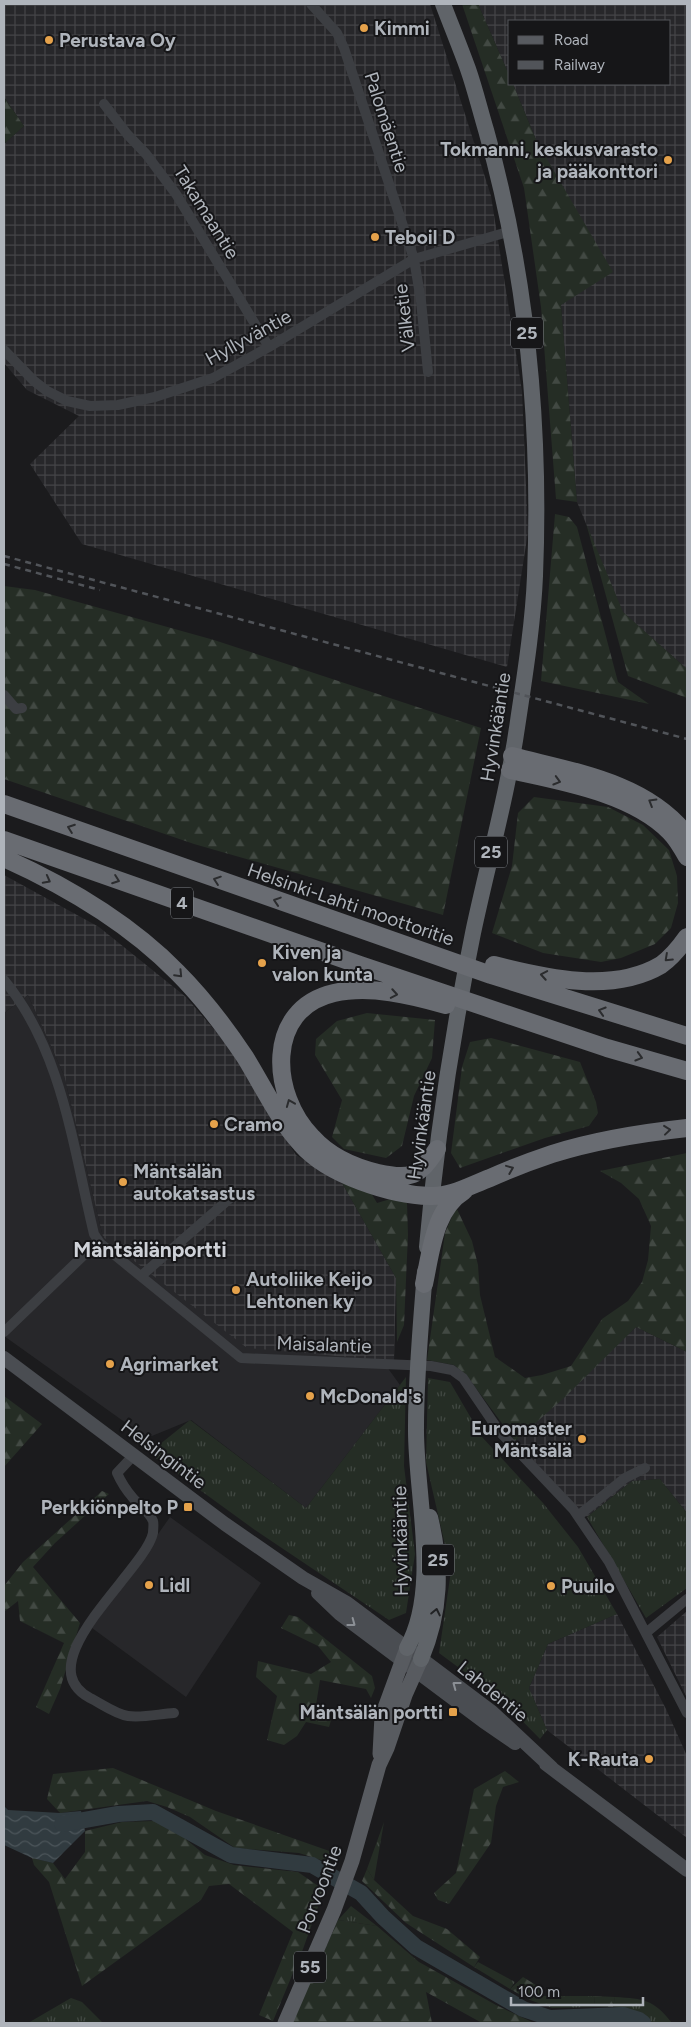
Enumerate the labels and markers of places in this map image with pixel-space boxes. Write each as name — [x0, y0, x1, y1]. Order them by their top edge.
place label: Kimmi — [374, 17, 430, 40]
marker: Kimmi — [358, 22, 370, 34]
place label: Perustava Oy — [59, 29, 176, 52]
marker: Perustava Oy — [43, 34, 55, 46]
place label: Tokmanni, keskusvarasto ja pääkonttori — [440, 138, 658, 183]
marker: Tokmanni, keskusvarasto ja pääkonttori — [662, 154, 674, 166]
place label: Teboil D — [385, 226, 455, 249]
marker: Teboil D — [369, 231, 381, 243]
place label: Kiven ja valon kunta — [272, 941, 373, 986]
marker: Kiven ja valon kunta — [256, 957, 268, 969]
place label: Cramo — [224, 1113, 283, 1136]
marker: Cramo — [208, 1118, 220, 1130]
place label: Mäntsälän autokatsastus — [133, 1160, 255, 1205]
marker: Mäntsälän autokatsastus — [117, 1176, 129, 1188]
place label: Autoliike Keijo Lehtonen ky — [246, 1268, 372, 1313]
marker: Autoliike Keijo Lehtonen ky — [230, 1284, 242, 1296]
place label: Agrimarket — [120, 1353, 219, 1376]
marker: Agrimarket — [104, 1358, 116, 1370]
place label: McDonald's — [320, 1385, 422, 1408]
marker: McDonald's — [304, 1390, 316, 1402]
place label: Euromaster Mäntsälä — [471, 1417, 572, 1462]
marker: Euromaster Mäntsälä — [576, 1433, 588, 1445]
place label: Perkkiönpelto P — [41, 1496, 179, 1519]
marker: Perkkiönpelto P — [182, 1501, 194, 1513]
place label: Lidl — [159, 1574, 190, 1597]
place label: Puuilo — [561, 1575, 615, 1598]
marker: Lidl — [143, 1579, 155, 1591]
marker: Puuilo — [545, 1580, 557, 1592]
place label: Mäntsälän portti — [299, 1701, 443, 1724]
marker: Mäntsälän portti — [447, 1706, 459, 1718]
place label: K-Rauta — [568, 1748, 639, 1771]
marker: K-Rauta — [643, 1753, 655, 1765]

